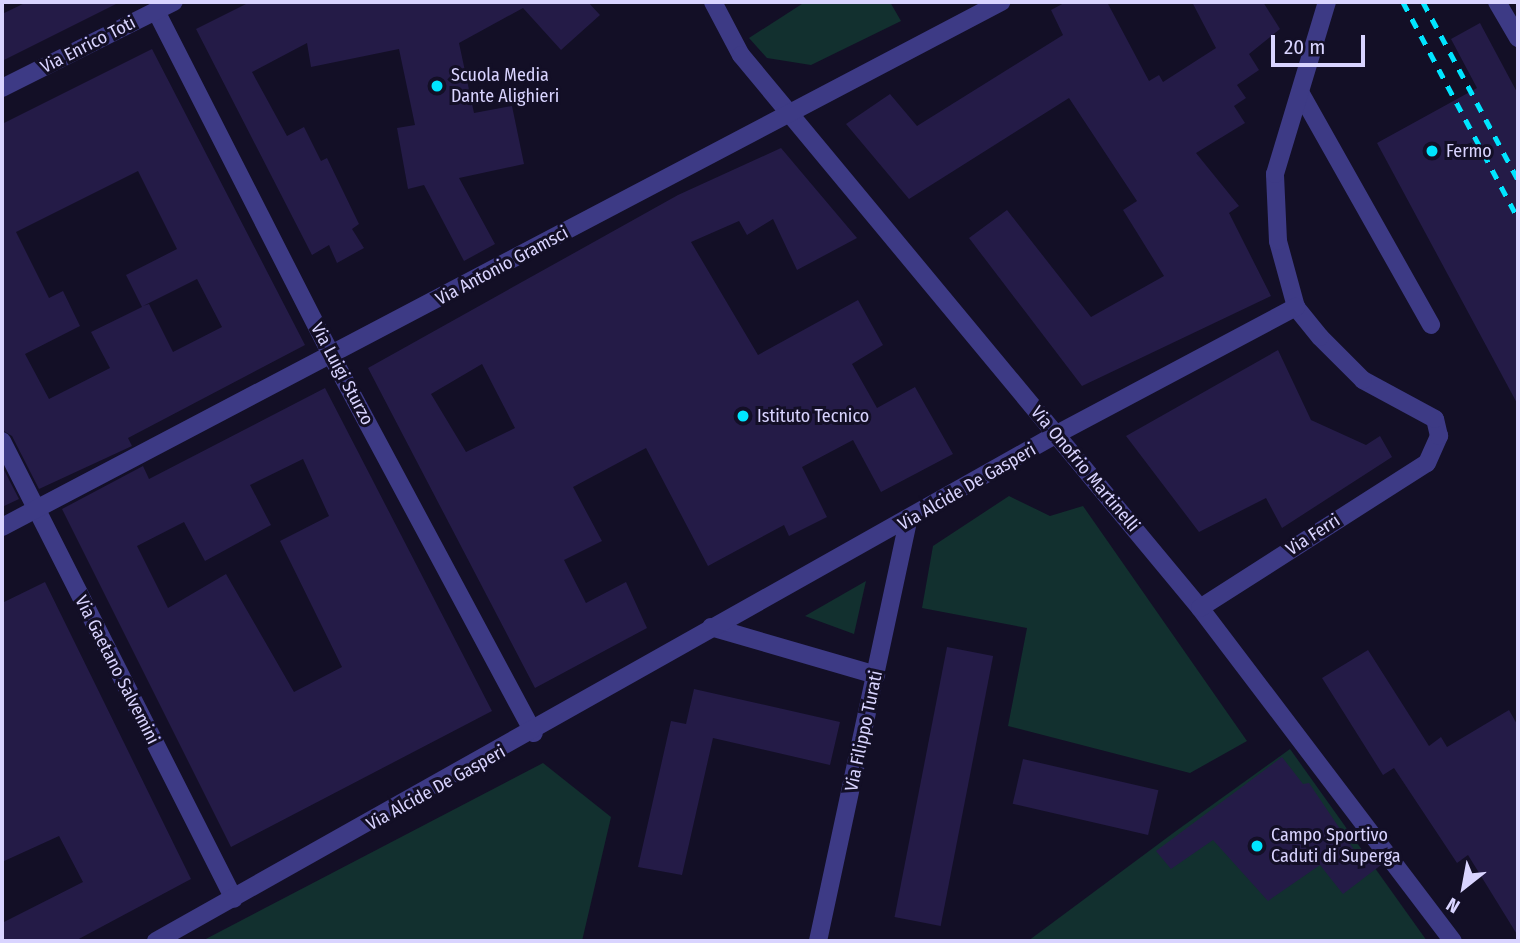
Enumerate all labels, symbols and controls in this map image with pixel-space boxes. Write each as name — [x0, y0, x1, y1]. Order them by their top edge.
street label: Via Enrico Toti — [37, 12, 139, 78]
scale bar — [1275, 21, 1370, 65]
text: 20 m — [1284, 34, 1325, 60]
place label: Scuola Media Dante Alighieri — [451, 65, 559, 108]
marker: Scuola Media Dante Alighieri — [429, 78, 445, 94]
place label: Fermo — [1446, 140, 1492, 162]
marker: Fermo — [1424, 143, 1440, 159]
street label: Via Antonio Gramsci — [432, 222, 572, 310]
street label: Via Luigi Sturzo — [306, 319, 378, 429]
street label: Via Onofrio Martinelli — [1026, 402, 1144, 536]
place label: Istituto Tecnico — [757, 405, 869, 427]
marker: Istituto Tecnico — [735, 408, 751, 424]
street label: Via Alcide De Gasperi — [894, 439, 1040, 535]
street label: Via Ferri — [1282, 510, 1344, 560]
street label: Via Gaetano Salvemini — [70, 592, 164, 748]
street label: Via Filippo Turati — [841, 669, 887, 793]
street label: Via Alcide De Gasperi — [363, 741, 509, 835]
place label: Campo Sportivo Caduti di Superga — [1271, 825, 1401, 868]
marker: Campo Sportivo Caduti di Superga — [1249, 838, 1265, 854]
north arrow — [1429, 852, 1499, 922]
text: N — [1442, 893, 1464, 918]

